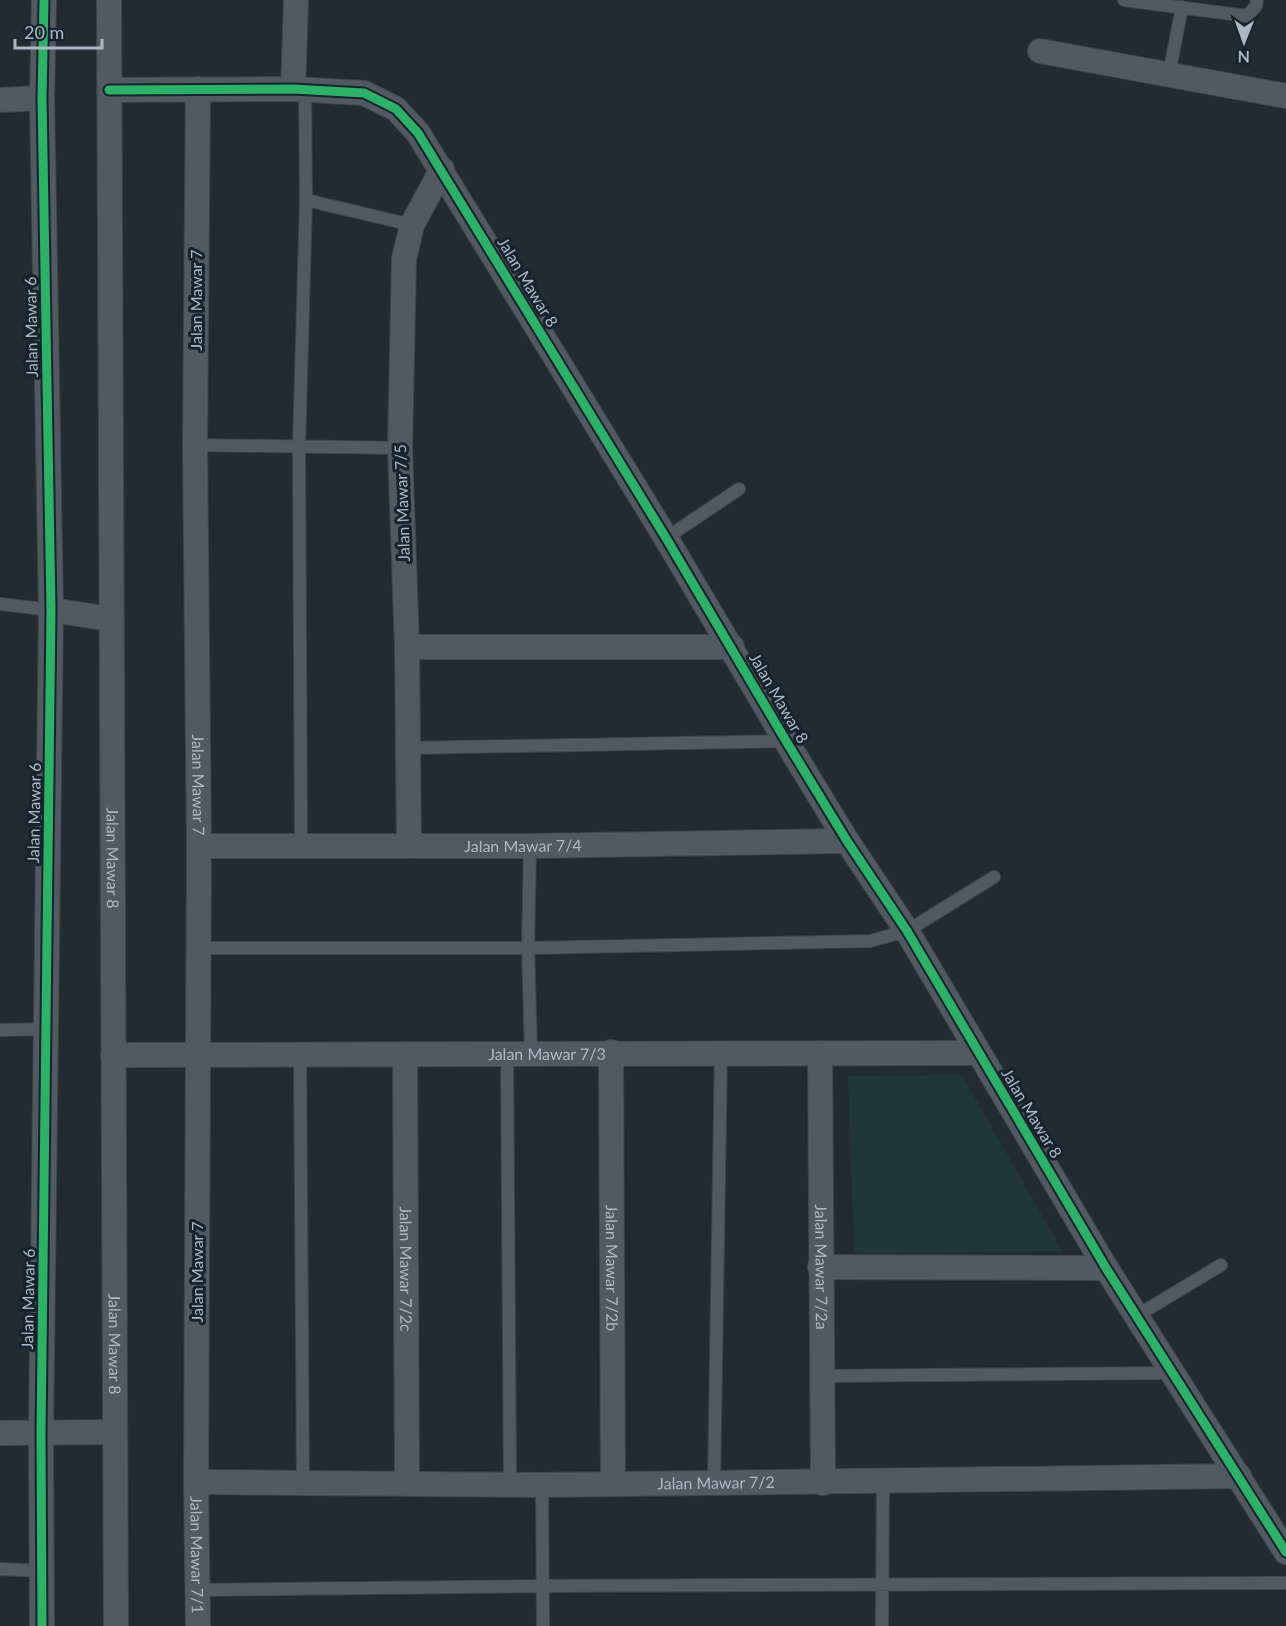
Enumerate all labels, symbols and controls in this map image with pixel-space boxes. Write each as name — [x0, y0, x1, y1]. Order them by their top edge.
scale bar — [15, 12, 102, 50]
north arrow — [1214, 12, 1274, 72]
text: 20 m — [24, 21, 64, 43]
text: N — [1237, 48, 1250, 67]
street label: Jalan Mawar 8 — [494, 234, 563, 330]
street label: Jalan Mawar 7 — [186, 250, 205, 350]
street label: Jalan Mawar 6 — [20, 276, 41, 378]
street label: Jalan Mawar 7/5 — [390, 444, 413, 562]
street label: Jalan Mawar 8 — [746, 649, 813, 746]
street label: Jalan Mawar 7 — [189, 734, 209, 836]
street label: Jalan Mawar 6 — [23, 762, 44, 864]
street label: Jalan Mawar 8 — [103, 807, 123, 909]
street label: Jalan Mawar 7/4 — [464, 835, 582, 855]
street label: Jalan Mawar 7/3 — [488, 1044, 606, 1063]
street label: Jalan Mawar 8 — [998, 1065, 1067, 1161]
street label: Jalan Mawar 7/2a — [812, 1204, 832, 1330]
street label: Jalan Mawar 7/2b — [603, 1205, 622, 1331]
street label: Jalan Mawar 7/2c — [397, 1206, 416, 1332]
street label: Jalan Mawar 7 — [187, 1222, 206, 1322]
street label: Jalan Mawar 6 — [17, 1248, 38, 1350]
street label: Jalan Mawar 8 — [106, 1293, 125, 1395]
street label: Jalan Mawar 7/2 — [657, 1472, 775, 1493]
street label: Jalan Mawar 7/1 — [187, 1496, 208, 1614]

